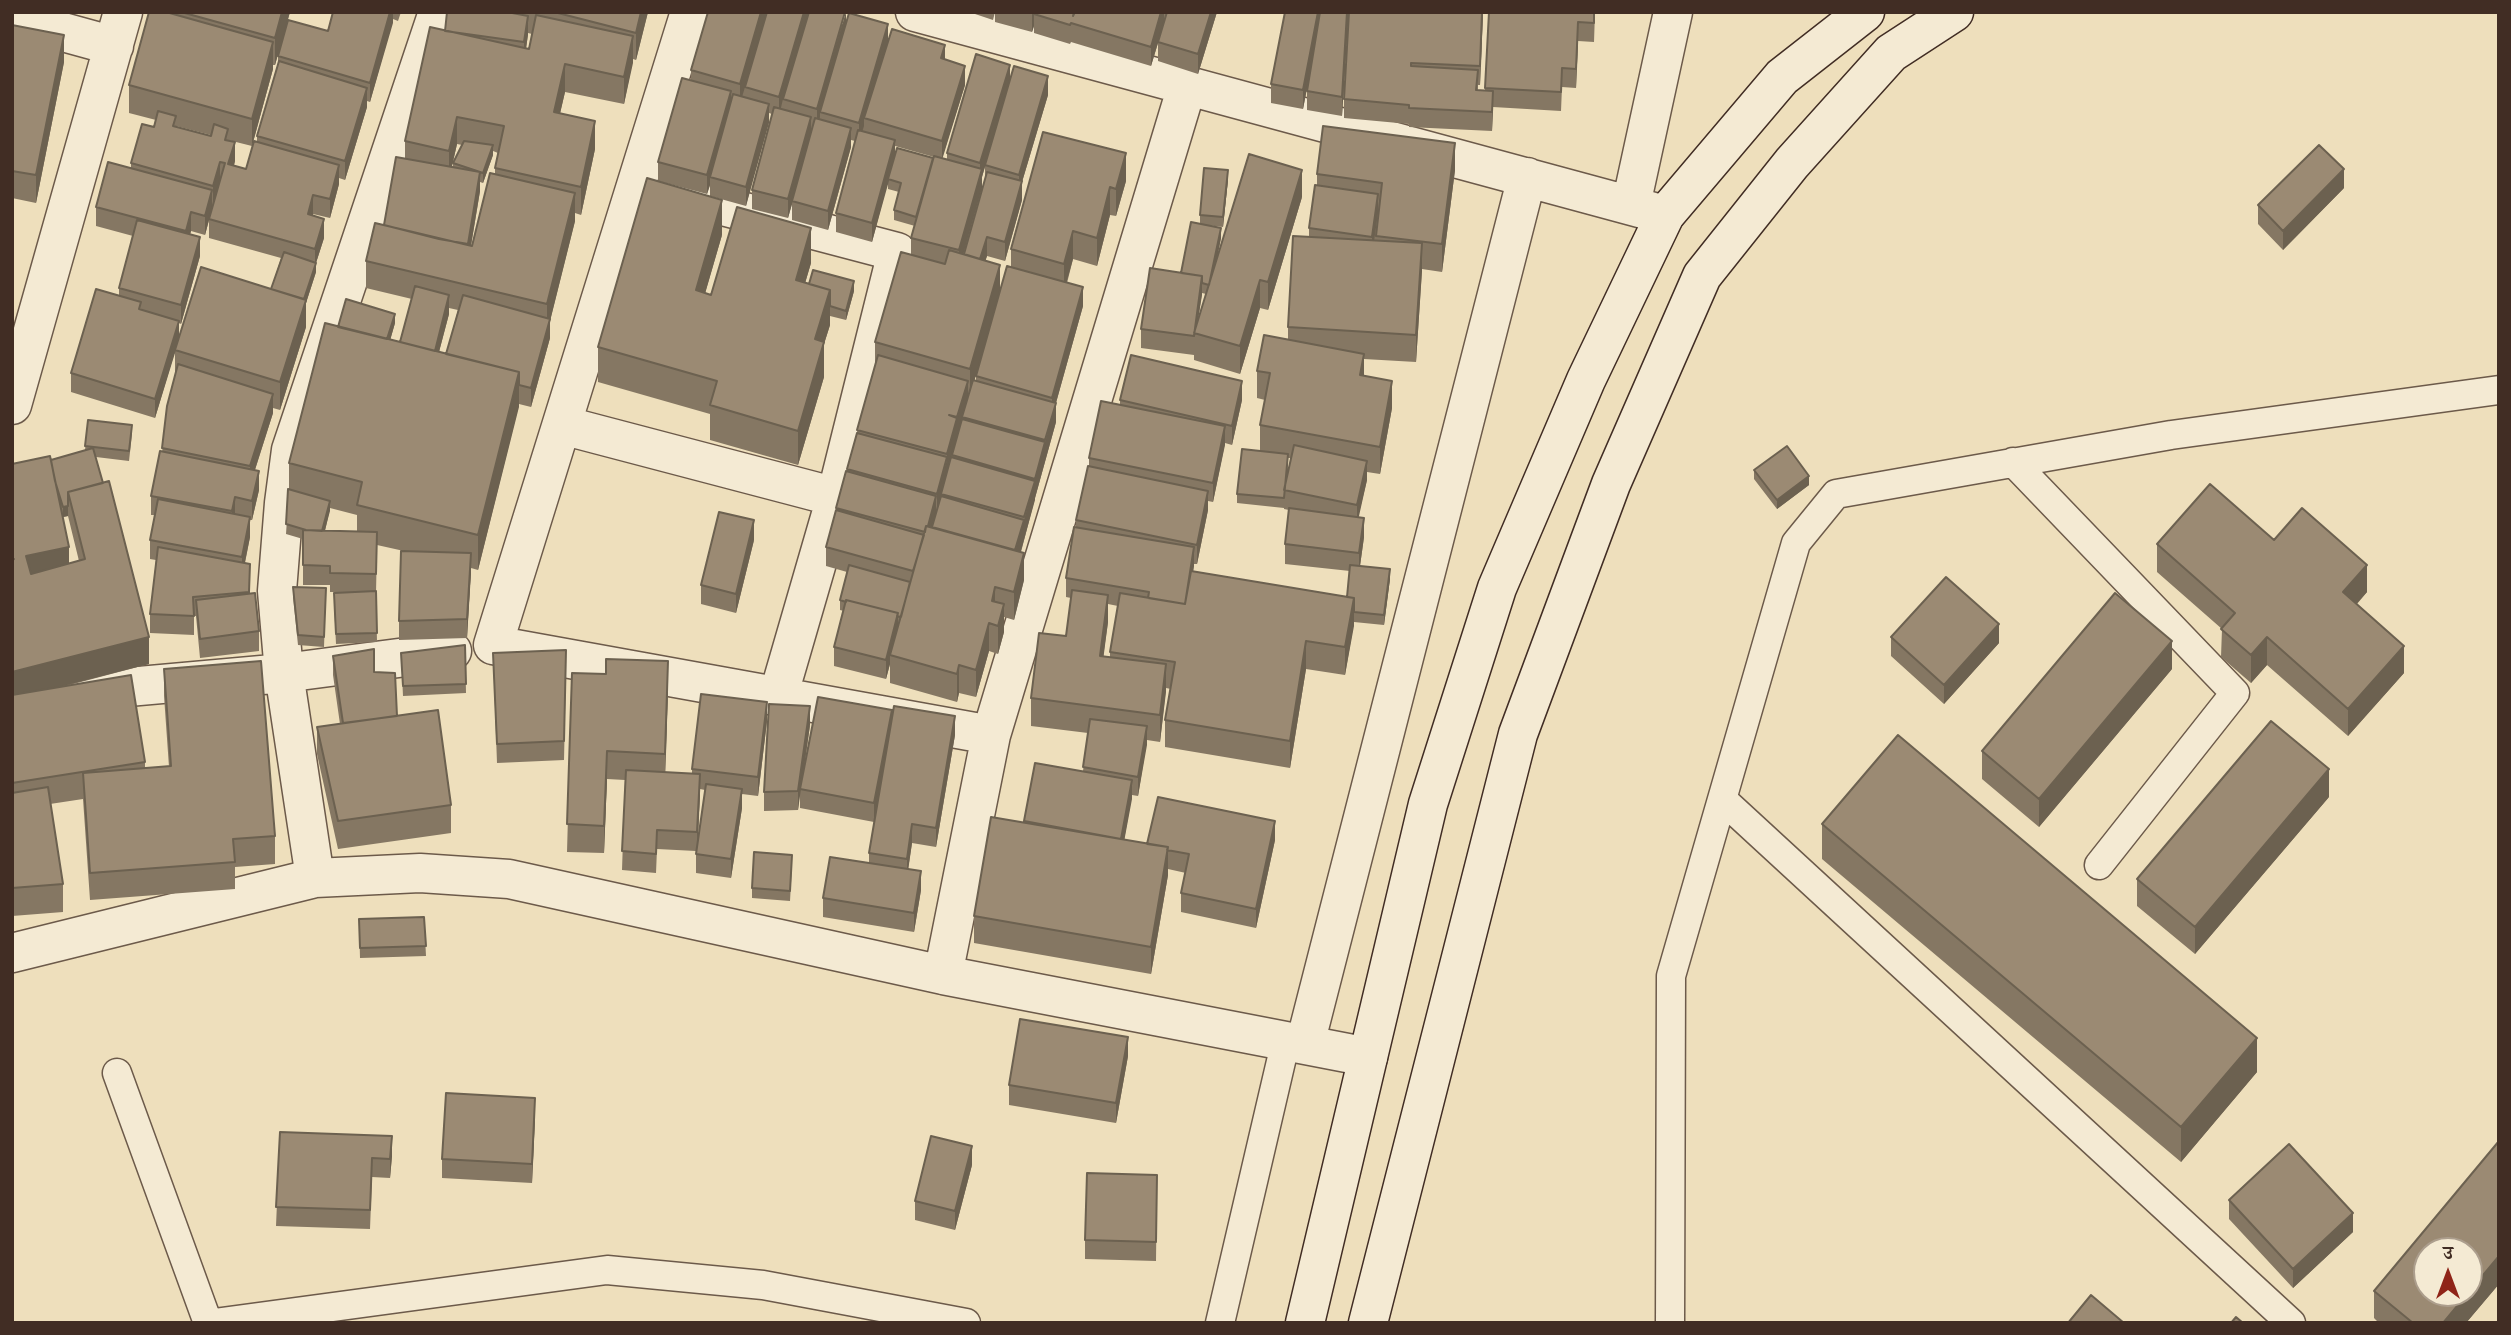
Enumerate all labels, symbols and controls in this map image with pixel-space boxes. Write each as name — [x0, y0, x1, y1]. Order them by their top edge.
north arrow — [2413, 1237, 2483, 1307]
text: उ — [2443, 1240, 2453, 1266]

